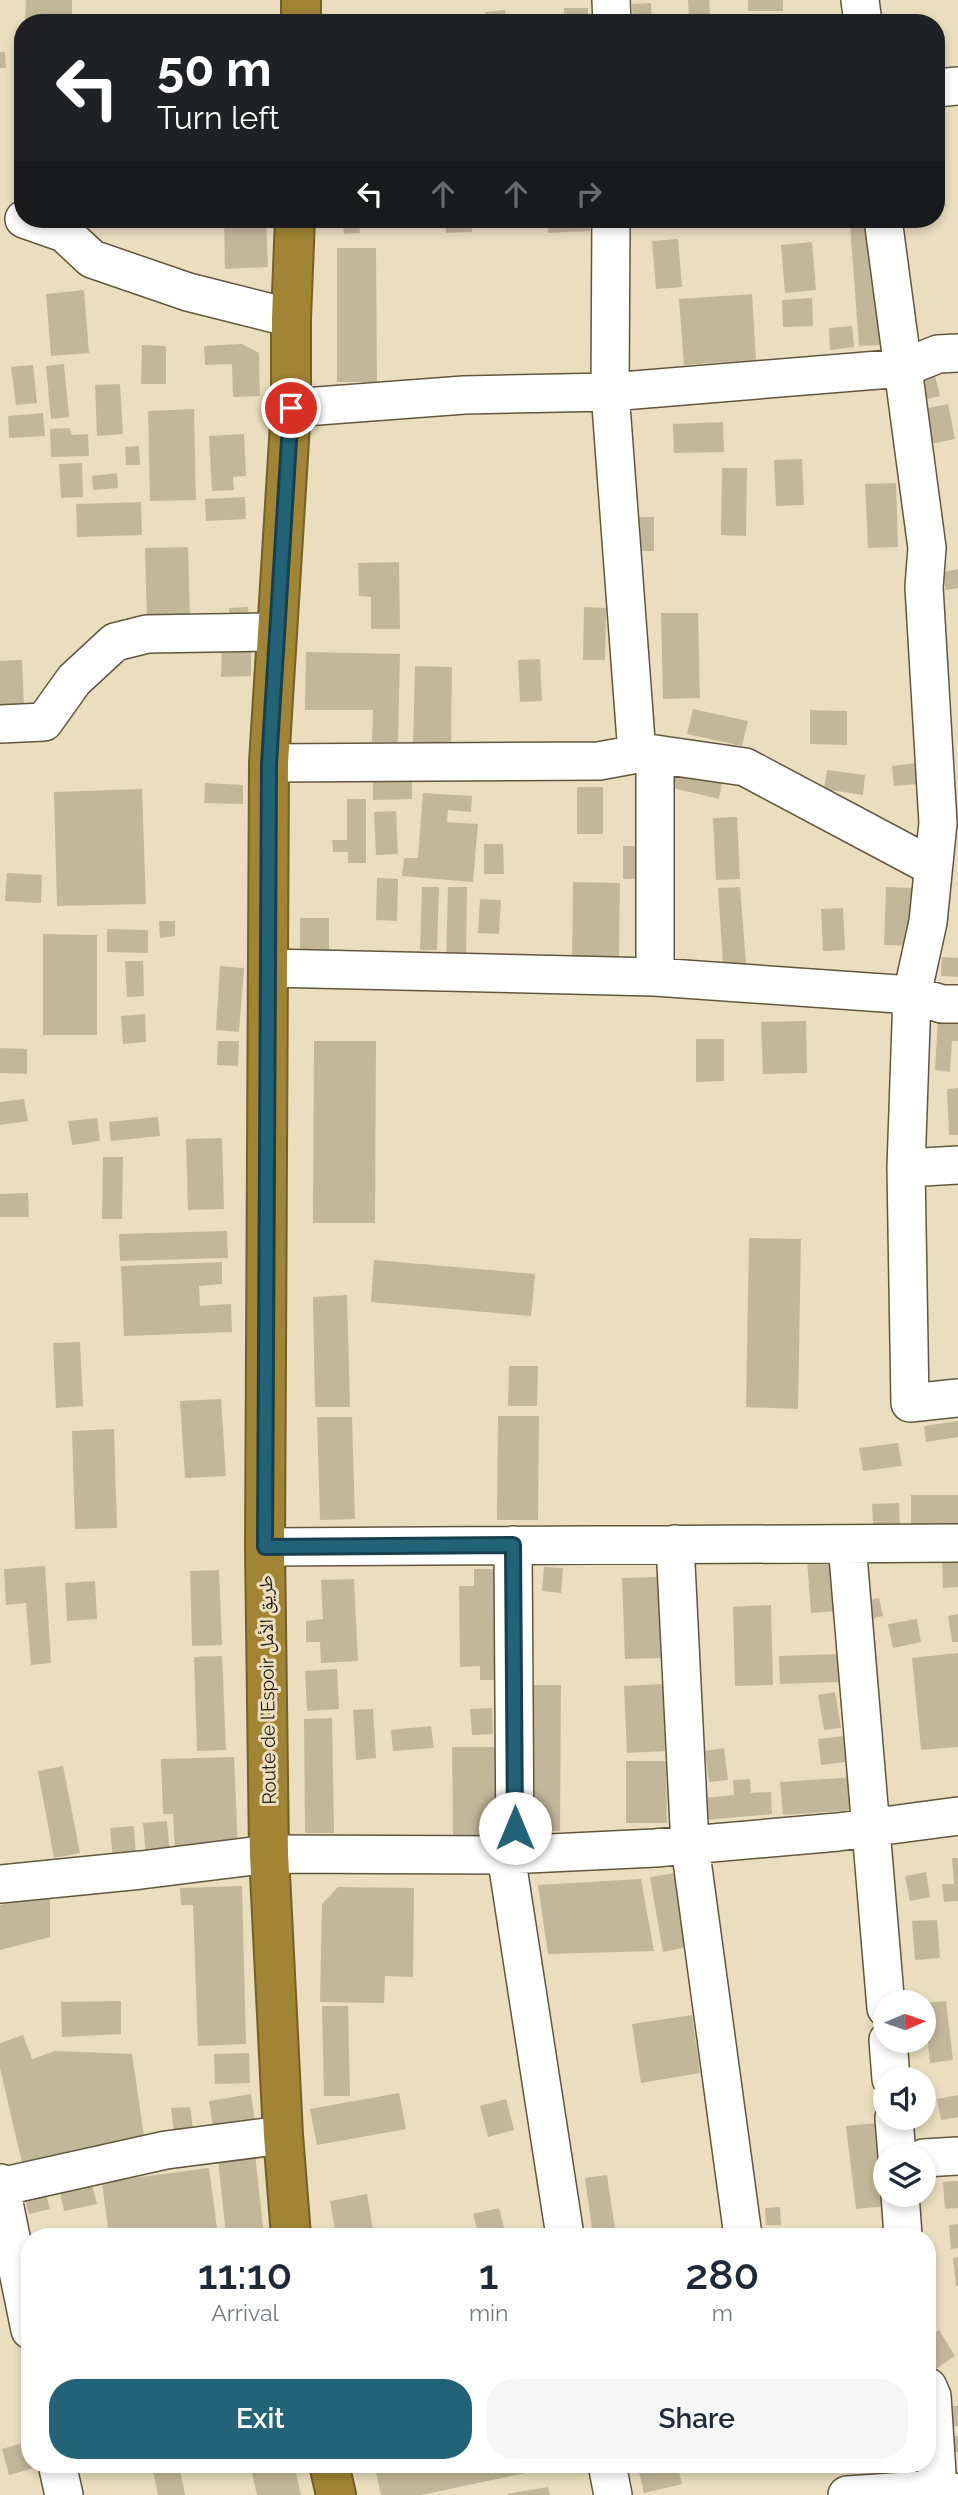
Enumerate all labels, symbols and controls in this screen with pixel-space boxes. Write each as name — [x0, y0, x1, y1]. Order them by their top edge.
text: 50 m — [157, 40, 272, 97]
icon: left — [42, 42, 133, 133]
text: Turn left — [157, 99, 279, 136]
icon: left — [351, 175, 389, 213]
icon: ahead — [424, 175, 462, 213]
icon: ahead — [497, 175, 535, 213]
icon: right — [570, 175, 608, 213]
pin — [261, 378, 321, 438]
icon: arrive — [272, 389, 310, 427]
street label: Route de l’Espoir طريق الأمل — [254, 1575, 281, 1805]
position arrow — [478, 1791, 552, 1865]
north arrow — [873, 1990, 936, 2053]
map controls — [873, 1990, 936, 2207]
button: sound — [873, 2067, 936, 2130]
button: layers — [873, 2144, 936, 2207]
text: 11:10 — [198, 2250, 292, 2299]
text: 1 — [479, 2250, 499, 2299]
text: 280 — [685, 2250, 759, 2299]
text: Arrival — [211, 2299, 279, 2326]
text: min — [469, 2299, 508, 2326]
text: m — [712, 2299, 733, 2326]
button: Exit — [49, 2379, 472, 2459]
button: Share — [486, 2379, 908, 2459]

